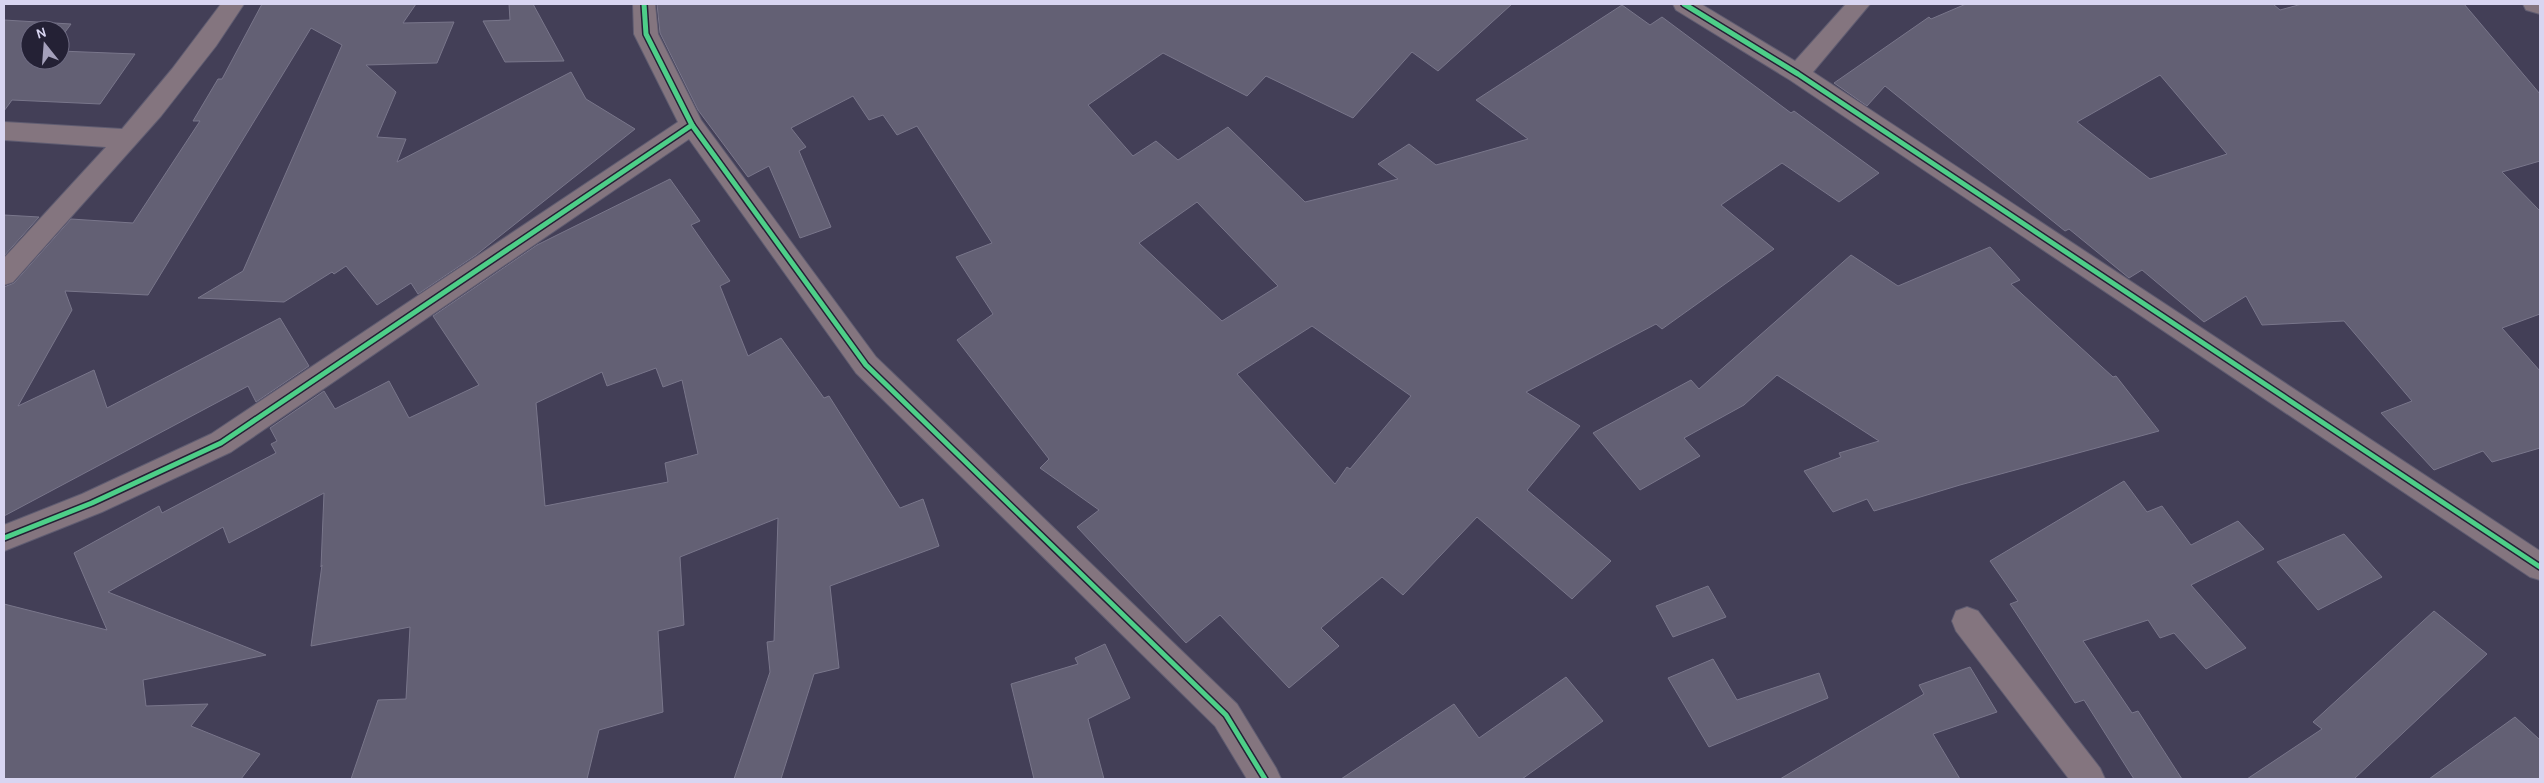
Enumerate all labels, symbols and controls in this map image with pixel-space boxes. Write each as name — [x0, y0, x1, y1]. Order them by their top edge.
north arrow — [20, 20, 70, 70]
text: N — [34, 23, 49, 43]

